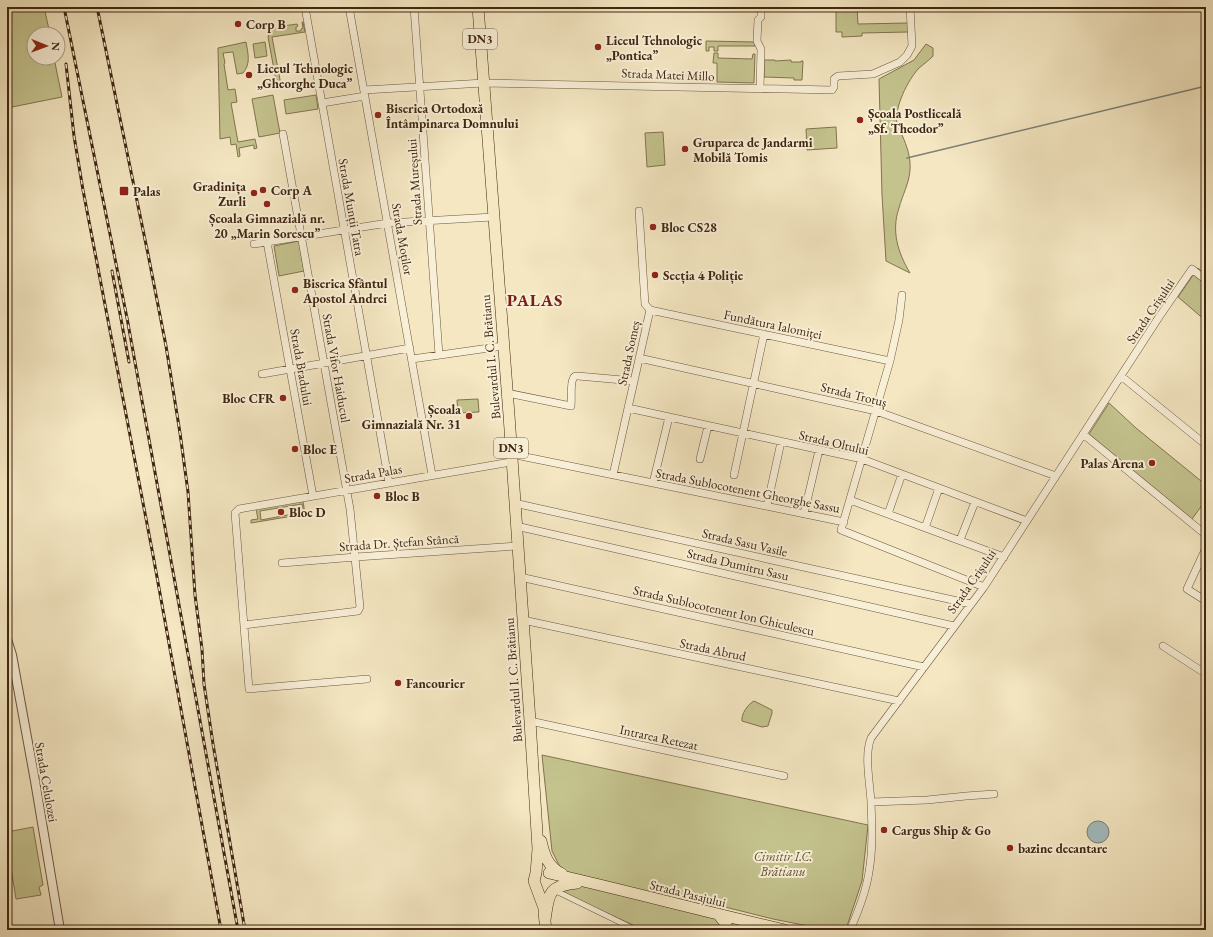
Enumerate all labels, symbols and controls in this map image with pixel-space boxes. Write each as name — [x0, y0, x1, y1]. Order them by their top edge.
place label: Corp B — [246, 16, 286, 33]
marker: Corp B — [233, 19, 243, 29]
north arrow — [26, 26, 66, 66]
road number: DN3 — [463, 29, 497, 49]
place label: Liceul Tehnologic „Pontica” — [606, 32, 703, 64]
text: N — [49, 42, 63, 51]
marker: Liceul Tehnologic „Pontica” — [593, 42, 603, 52]
place label: Liceul Tehnologic „Gheorghe Duca” — [257, 60, 354, 92]
street label: Strada Matei Millo — [621, 64, 715, 85]
marker: Liceul Tehnologic „Gheorghe Duca” — [244, 70, 254, 80]
place label: Biserica Ortodoxă Întâmpinarea Domnului — [386, 100, 519, 132]
place label: Școala Postliceală „Sf. Theodor” — [868, 105, 962, 137]
marker: Biserica Ortodoxă Întâmpinarea Domnului — [373, 110, 383, 120]
marker: Școala Postliceală „Sf. Theodor” — [855, 115, 865, 125]
place label: Gruparea de Jandarmi Mobilă Tomis — [693, 134, 813, 166]
street label: Strada Mureșului — [403, 138, 426, 226]
marker: Gruparea de Jandarmi Mobilă Tomis — [680, 144, 690, 154]
street label: Strada Munții Tatra — [335, 157, 369, 258]
place label: Gradinița Zurli — [193, 178, 246, 210]
place label: Corp A — [271, 182, 312, 199]
place label: Palas — [133, 183, 161, 200]
marker: Palas — [118, 185, 130, 197]
marker: Corp A — [258, 185, 268, 195]
marker: Gradinița Zurli — [249, 188, 259, 198]
marker: Școala Gimnazială nr. 20 „Marin Sorescu” — [262, 199, 272, 209]
street label: Strada Moților — [388, 202, 417, 277]
place label: Școala Gimnazială nr. 20 „Marin Sorescu” — [209, 210, 325, 242]
place label: Bloc CS28 — [661, 219, 717, 236]
marker: Bloc CS28 — [648, 222, 658, 232]
place label: Secția 4 Poliție — [663, 267, 744, 284]
marker: Secția 4 Poliție — [650, 270, 660, 280]
place label: Biserica Sfântul Apostol Andrei — [302, 275, 388, 307]
street label: Strada Crișului — [1122, 275, 1178, 347]
marker: Biserica Sfântul Apostol Andrei — [290, 285, 300, 295]
district label: PALAS — [507, 289, 563, 311]
street label: Bulevardul I. C. Brătianu — [477, 294, 504, 420]
street label: Fundătura Ialomiței — [722, 306, 824, 343]
street label: Strada Vifor Haiducul — [319, 312, 354, 424]
street label: Strada Someș — [613, 319, 644, 387]
street label: Strada Bradului — [286, 327, 317, 407]
street label: Strada Trotuș — [819, 378, 889, 411]
place label: Bloc CFR — [222, 390, 275, 407]
marker: Bloc CFR — [278, 393, 288, 403]
place label: Școala Gimnazială Nr. 31 — [362, 401, 461, 433]
marker: Școala Gimnazială Nr. 31 — [464, 411, 474, 421]
street label: Strada Oltului — [797, 426, 870, 459]
road number: DN3 — [494, 438, 528, 458]
place label: Bloc E — [303, 441, 338, 458]
marker: Bloc E — [290, 444, 300, 454]
place label: Palas Arena — [1081, 455, 1144, 472]
marker: Palas Arena — [1147, 458, 1157, 468]
street label: Strada Palas — [343, 460, 403, 487]
street label: Strada Sublocotenent Gheorghe Sassu — [654, 464, 842, 517]
place label: Bloc B — [385, 488, 420, 505]
marker: Bloc B — [372, 491, 382, 501]
place label: Bloc D — [289, 504, 326, 521]
marker: Bloc D — [276, 507, 286, 517]
street label: Strada Sasu Vasile — [701, 524, 789, 561]
street label: Strada Dr. Ștefan Stâncă — [339, 530, 460, 555]
street label: Strada Dumitru Sasu — [685, 544, 791, 585]
street label: Strada Crișului — [943, 546, 1000, 617]
street label: Strada Sublocotenent Ion Ghiculescu — [632, 581, 816, 640]
street label: Bulevardul I. C. Brătianu — [501, 617, 526, 743]
street label: Strada Abrud — [678, 634, 748, 665]
place label: Fancourier — [406, 675, 466, 692]
marker: Fancourier — [393, 678, 403, 688]
street label: Intrarea Retezat — [618, 721, 700, 754]
street label: Strada Celulozei — [31, 741, 62, 823]
place label: Cargus Ship & Go — [892, 822, 991, 839]
marker: Cargus Ship & Go — [879, 825, 889, 835]
place label: bazine decantare — [1018, 840, 1108, 857]
marker: bazine decantare — [1005, 843, 1015, 853]
park label: Cimitir I.C. Brătianu — [754, 848, 812, 880]
street label: Strada Pasajului — [648, 876, 728, 911]

